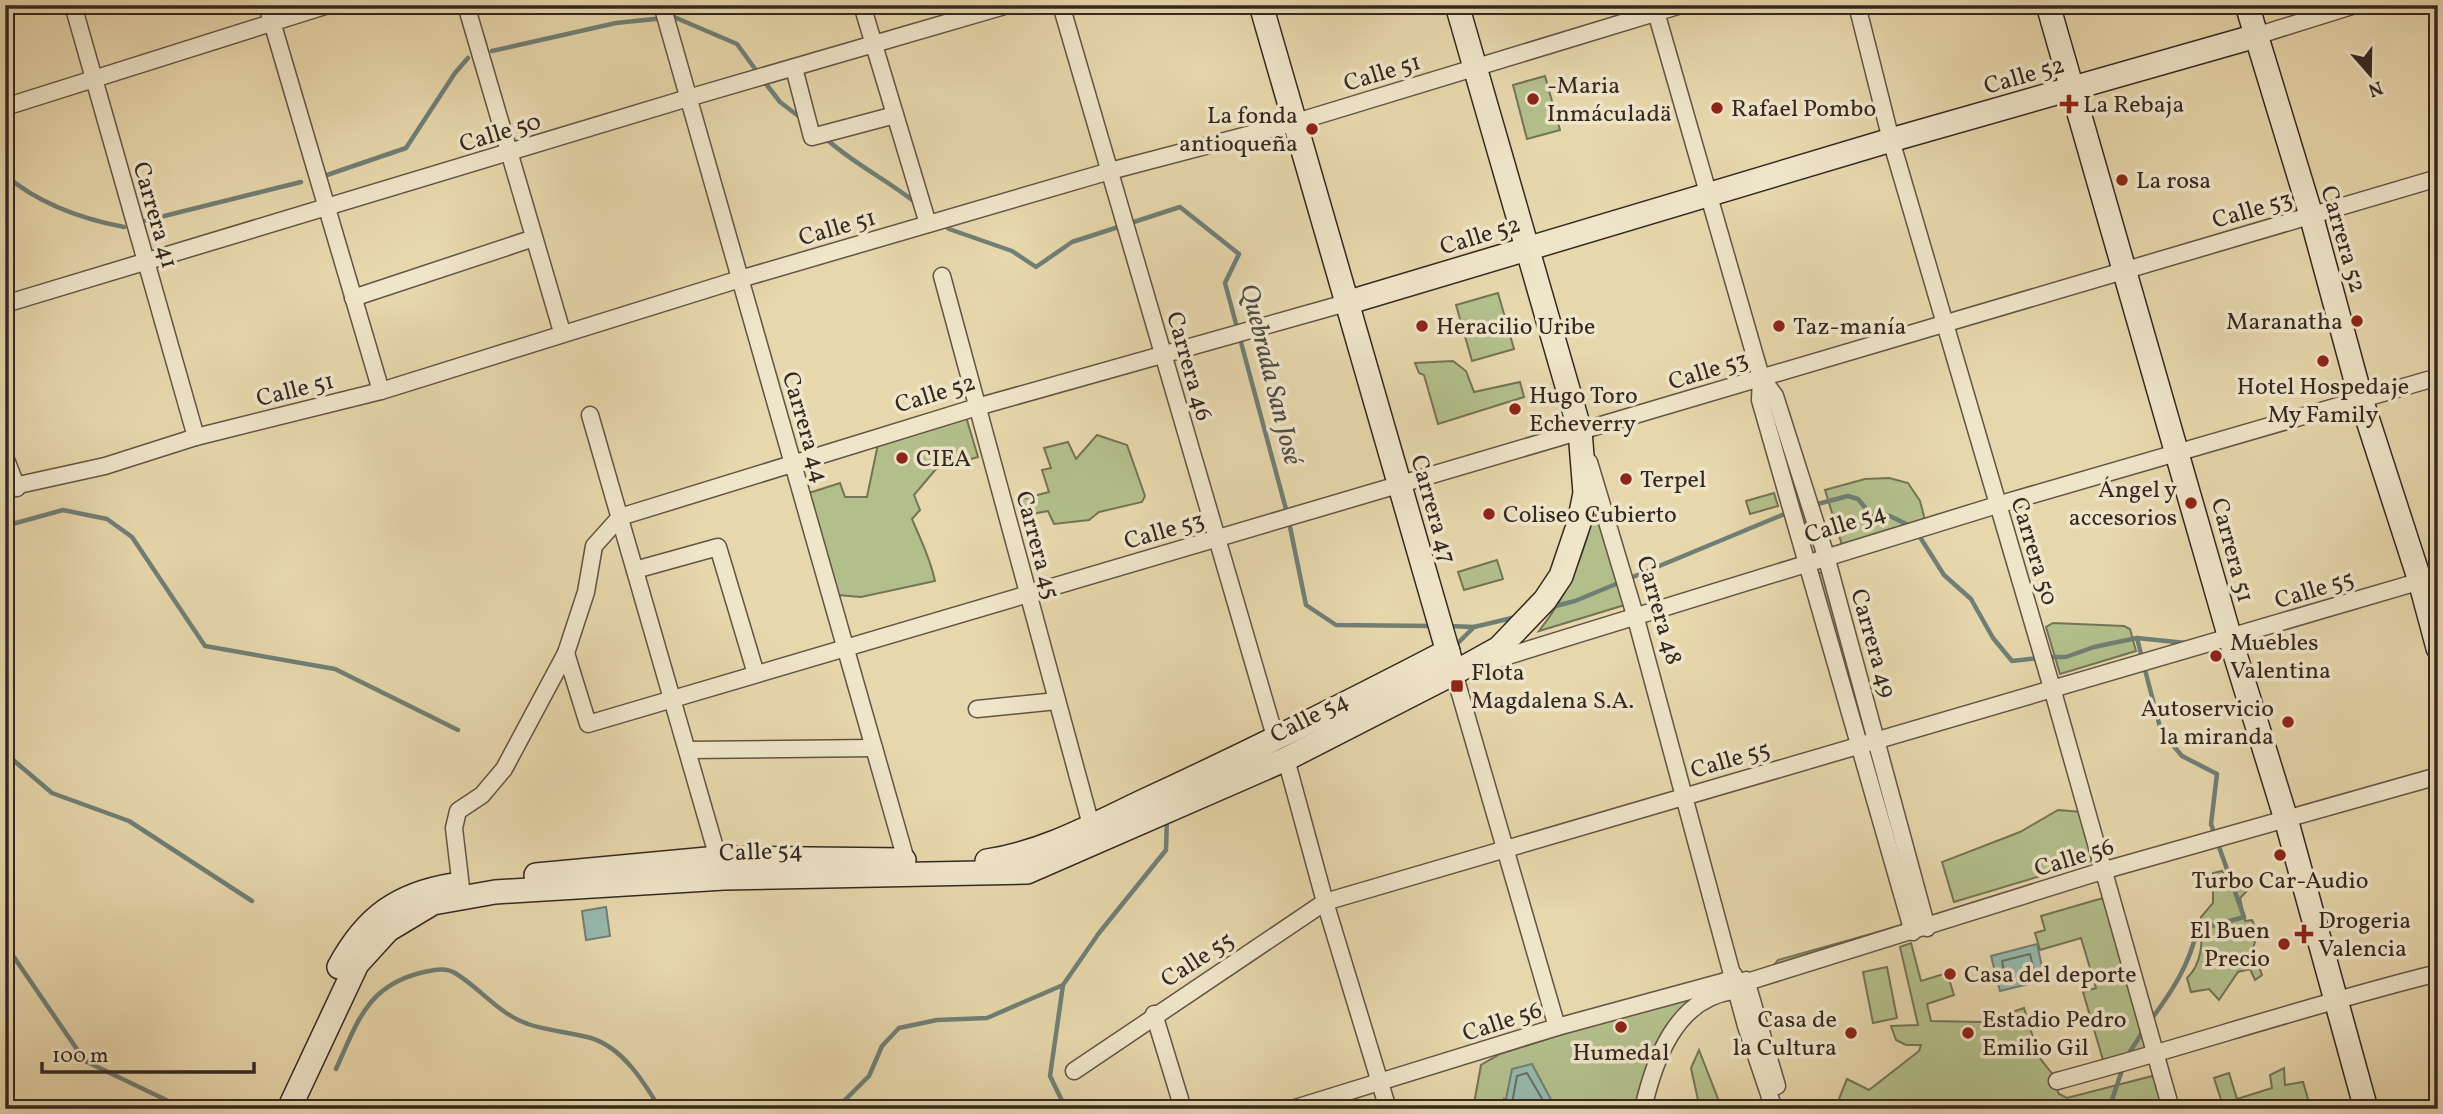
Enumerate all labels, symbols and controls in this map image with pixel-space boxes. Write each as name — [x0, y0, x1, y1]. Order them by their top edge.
north arrow — [2334, 38, 2404, 108]
street label: Calle 51 — [1340, 46, 1425, 102]
street label: Calle 52 — [1980, 49, 2069, 105]
place label: -Maria Inmáculadä — [1547, 70, 1672, 132]
text: N — [2364, 74, 2386, 103]
place label: La Rebaja — [2083, 89, 2184, 123]
marker: -Maria Inmáculadä — [1525, 91, 1541, 107]
place label: Rafael Pombo — [1731, 93, 1876, 127]
marker: La Rebaja — [2061, 96, 2077, 112]
place label: La fonda antioqueña — [1179, 100, 1298, 162]
marker: Rafael Pombo — [1709, 100, 1725, 116]
street label: Calle 50 — [456, 105, 546, 162]
marker: La fonda antioqueña — [1304, 121, 1320, 137]
street label: Carrera 41 — [123, 158, 186, 273]
place label: La rosa — [2136, 165, 2211, 199]
marker: La rosa — [2114, 172, 2130, 188]
street label: Carrera 52 — [2311, 182, 2374, 297]
street label: Calle 53 — [2208, 183, 2297, 239]
street label: Calle 51 — [795, 202, 880, 256]
street label: Calle 52 — [1436, 209, 1525, 265]
water label: Quebrada San José — [1230, 280, 1310, 470]
place label: Maranatha — [2226, 306, 2343, 340]
street label: Carrera 46 — [1156, 308, 1220, 425]
place label: Heracilio Uribe — [1436, 311, 1595, 345]
place label: Taz-manía — [1793, 311, 1906, 345]
marker: Maranatha — [2349, 313, 2365, 329]
marker: Heracilio Uribe — [1414, 318, 1430, 334]
marker: Taz-manía — [1771, 318, 1787, 334]
street label: Calle 53 — [1664, 344, 1753, 400]
marker: Hotel Hospedaje My Family — [2315, 353, 2331, 369]
street label: Calle 51 — [253, 365, 338, 417]
street label: Calle 52 — [891, 367, 980, 423]
street label: Carrera 44 — [772, 368, 836, 487]
place label: Hotel Hospedaje My Family — [2237, 371, 2409, 433]
place label: Hugo Toro Echeverry — [1529, 380, 1638, 442]
marker: Hugo Toro Echeverry — [1507, 401, 1523, 417]
place label: CIEA — [916, 443, 971, 477]
marker: CIEA — [894, 450, 910, 466]
street label: Carrera 47 — [1400, 451, 1464, 568]
place label: Terpel — [1640, 464, 1706, 498]
marker: Terpel — [1618, 471, 1634, 487]
place label: Ángel y accesorios — [2069, 474, 2177, 536]
street label: Carrera 45 — [1005, 487, 1067, 604]
street label: Carrera 50 — [2001, 493, 2066, 610]
marker: Ángel y accesorios — [2183, 495, 2199, 511]
street label: Carrera 51 — [2201, 495, 2261, 606]
street label: Calle 54 — [1800, 496, 1891, 553]
place label: Coliseo Cubierto — [1503, 499, 1677, 533]
street label: Calle 53 — [1120, 504, 1209, 560]
marker: Coliseo Cubierto — [1481, 506, 1497, 522]
street label: Carrera 48 — [1626, 552, 1690, 669]
street label: Calle 55 — [2271, 563, 2358, 619]
street label: Carrera 49 — [1840, 585, 1904, 702]
place label: Muebles Valentina — [2230, 627, 2331, 689]
marker: Muebles Valentina — [2208, 648, 2224, 664]
place label: Flota Magdalena S.A. — [1471, 657, 1634, 719]
marker: Flota Magdalena S.A. — [1449, 678, 1465, 694]
street label: Calle 54 — [1265, 685, 1355, 753]
place label: Autoservicio la miranda — [2141, 693, 2274, 755]
marker: Autoservicio la miranda — [2280, 714, 2296, 730]
street label: Calle 55 — [1687, 733, 1774, 788]
street label: Calle 56 — [2030, 831, 2119, 887]
street label: Calle 54 — [718, 835, 804, 871]
marker: Turbo Car-Audio — [2272, 847, 2288, 863]
place label: Turbo Car-Audio — [2192, 865, 2368, 899]
place label: Drogeria Valencia — [2318, 905, 2411, 967]
place label: El Buen Precio — [2189, 915, 2270, 977]
street label: Calle 55 — [1155, 924, 1241, 997]
marker: Drogeria Valencia — [2296, 926, 2312, 942]
marker: El Buen Precio — [2276, 936, 2292, 952]
place label: Casa del deporte — [1964, 959, 2137, 993]
marker: Casa del deporte — [1942, 966, 1958, 982]
street label: Calle 56 — [1458, 994, 1547, 1052]
place label: Casa de la Cultura — [1733, 1004, 1837, 1066]
place label: Estadio Pedro Emilio Gil — [1982, 1004, 2127, 1066]
marker: Humedal — [1613, 1019, 1629, 1035]
marker: Casa de la Cultura — [1843, 1025, 1859, 1041]
marker: Estadio Pedro Emilio Gil — [1960, 1025, 1976, 1041]
scale bar — [42, 1030, 254, 1074]
place label: Humedal — [1573, 1037, 1669, 1071]
text: 100 m — [52, 1042, 109, 1071]

